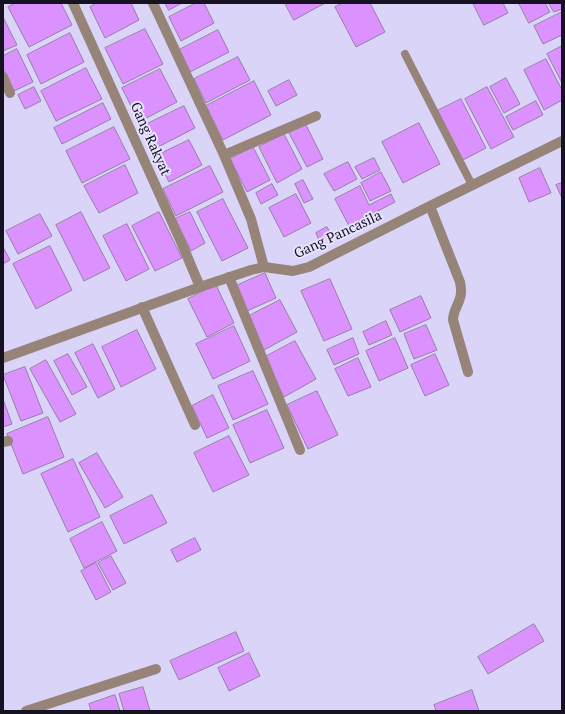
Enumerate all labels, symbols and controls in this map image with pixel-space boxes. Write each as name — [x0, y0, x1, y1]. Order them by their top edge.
street label: Gang Rakyat — [126, 100, 174, 178]
street label: Gang Pancasila — [292, 207, 384, 263]

